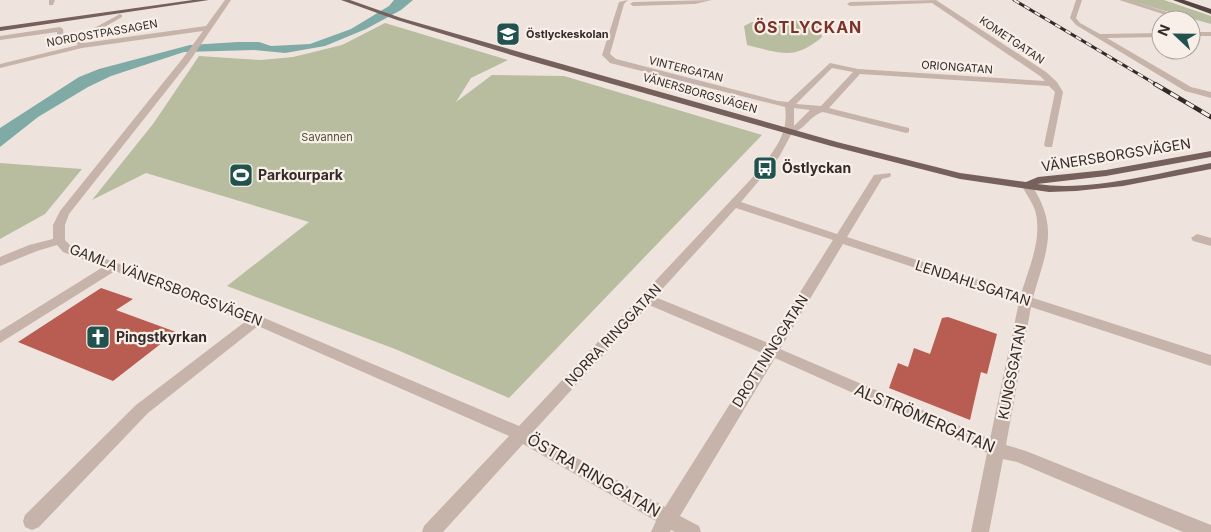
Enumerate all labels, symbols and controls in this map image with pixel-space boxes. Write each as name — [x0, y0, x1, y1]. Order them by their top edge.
north arrow — [1151, 10, 1201, 60]
street label: KOMETGATAN — [977, 13, 1047, 67]
street label: NORDOSTPASSAGEN — [45, 16, 159, 50]
district label: ÖSTLYCKAN — [754, 17, 862, 37]
school or university icon: Östlyckeskolan — [495, 21, 521, 47]
text: N — [1154, 22, 1173, 38]
place label: Östlyckeskolan — [526, 27, 609, 41]
street label: VINTERGATAN — [647, 53, 725, 85]
street label: ORIONGATAN — [921, 58, 993, 76]
street label: VÄNERSBORGSVÄGEN — [641, 70, 759, 116]
park label: Savannen — [301, 130, 353, 144]
street label: VÄNERSBORGSVÄGEN — [1040, 134, 1192, 175]
bus stop icon: Östlyckan — [752, 155, 778, 181]
place label: Östlyckan — [782, 159, 851, 176]
sports icon: Parkourpark — [228, 162, 254, 188]
place label: Parkourpark — [258, 166, 344, 183]
street label: GAMLA VÄNERSBORGSVÄGEN — [68, 240, 265, 329]
street label: LENDAHLSGATAN — [913, 256, 1033, 309]
street label: NORRA RINGGATAN — [561, 280, 664, 389]
street label: DROTTNINGGATAN — [728, 291, 811, 410]
street label: KUNGSGATAN — [994, 323, 1029, 421]
church icon: Pingstkyrkan — [85, 324, 111, 350]
place label: Pingstkyrkan — [116, 328, 207, 345]
street label: ALSTRÖMERGATAN — [852, 379, 998, 457]
street label: ÖSTRA RINGGATAN — [524, 429, 664, 521]

